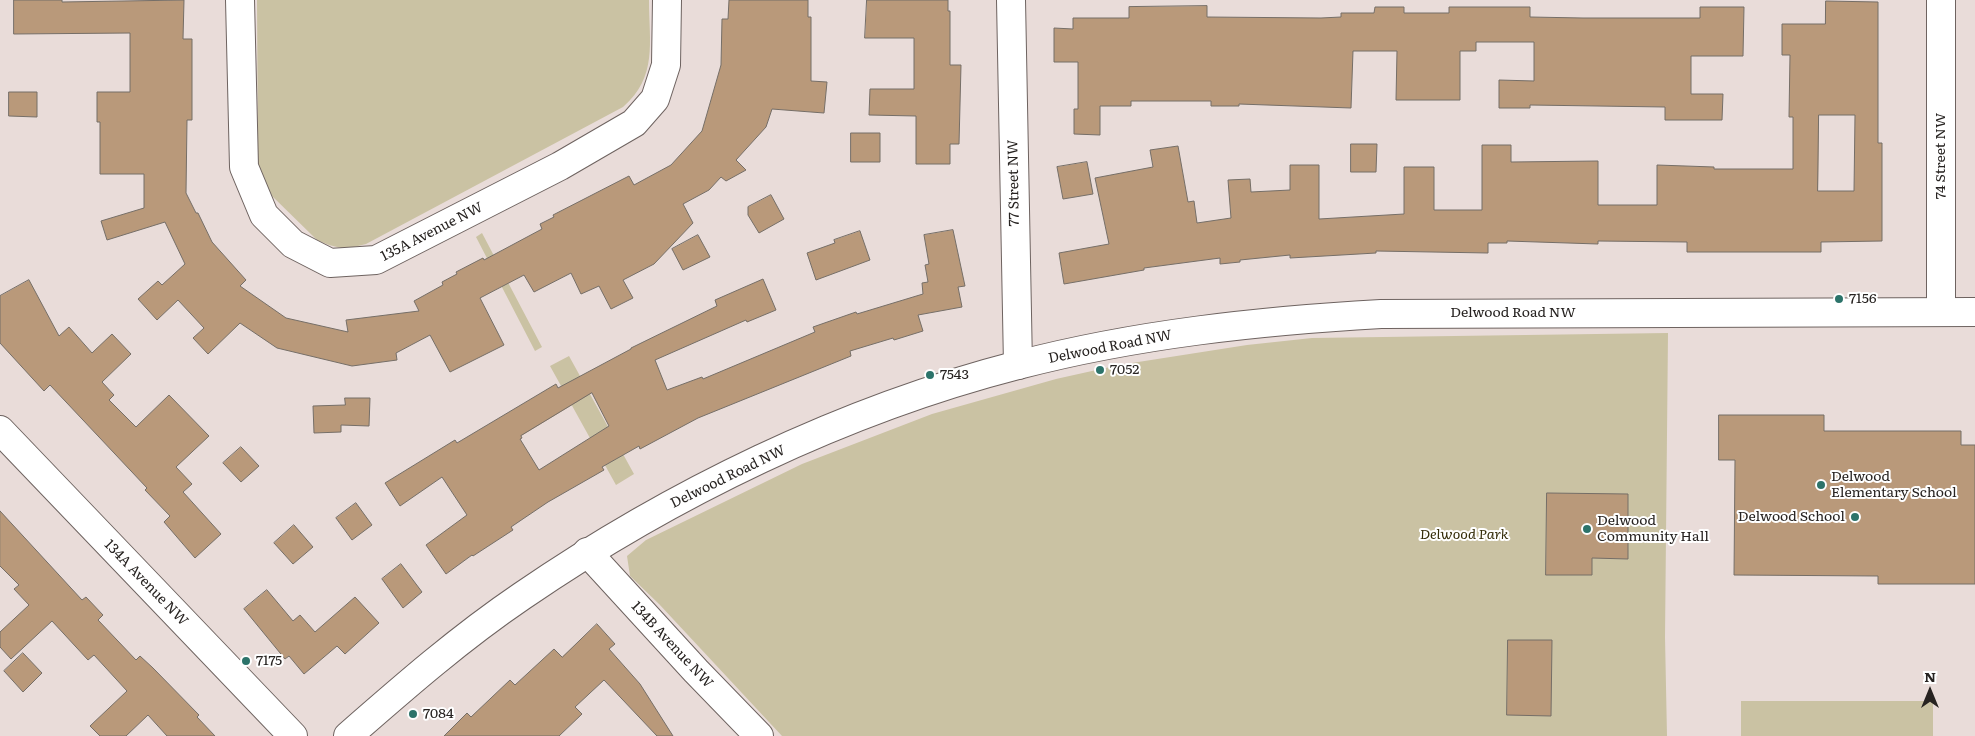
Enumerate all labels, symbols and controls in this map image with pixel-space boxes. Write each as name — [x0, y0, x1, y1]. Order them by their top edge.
street label: 74 Street NW — [1933, 113, 1949, 199]
street label: 77 Street NW — [1005, 139, 1023, 227]
street label: 135A Avenue NW — [378, 199, 486, 265]
place label: 7156 — [1849, 291, 1876, 307]
marker: 7156 — [1833, 293, 1845, 305]
street label: Delwood Road NW — [1450, 305, 1576, 321]
street label: Delwood Road NW — [1047, 327, 1173, 367]
place label: 7052 — [1110, 362, 1139, 378]
marker: 7052 — [1094, 364, 1106, 376]
place label: 7543 — [940, 367, 969, 383]
marker: 7543 — [924, 369, 936, 381]
street label: Delwood Road NW — [668, 442, 788, 512]
place label: Delwood Elementary School — [1831, 469, 1957, 502]
marker: Delwood Elementary School — [1815, 479, 1827, 491]
place label: Delwood School — [1738, 509, 1845, 525]
marker: Delwood School — [1849, 511, 1861, 523]
place label: Delwood Community Hall — [1597, 513, 1709, 546]
marker: Delwood Community Hall — [1581, 523, 1593, 535]
park label: Delwood Park — [1420, 527, 1508, 543]
street label: 134A Avenue NW — [101, 537, 191, 629]
street label: 134B Avenue NW — [628, 598, 716, 692]
place label: 7175 — [256, 653, 282, 669]
marker: 7175 — [240, 655, 252, 667]
north arrow — [1905, 666, 1955, 716]
text: N — [1924, 666, 1936, 686]
place label: 7084 — [423, 706, 454, 722]
marker: 7084 — [407, 708, 419, 720]

